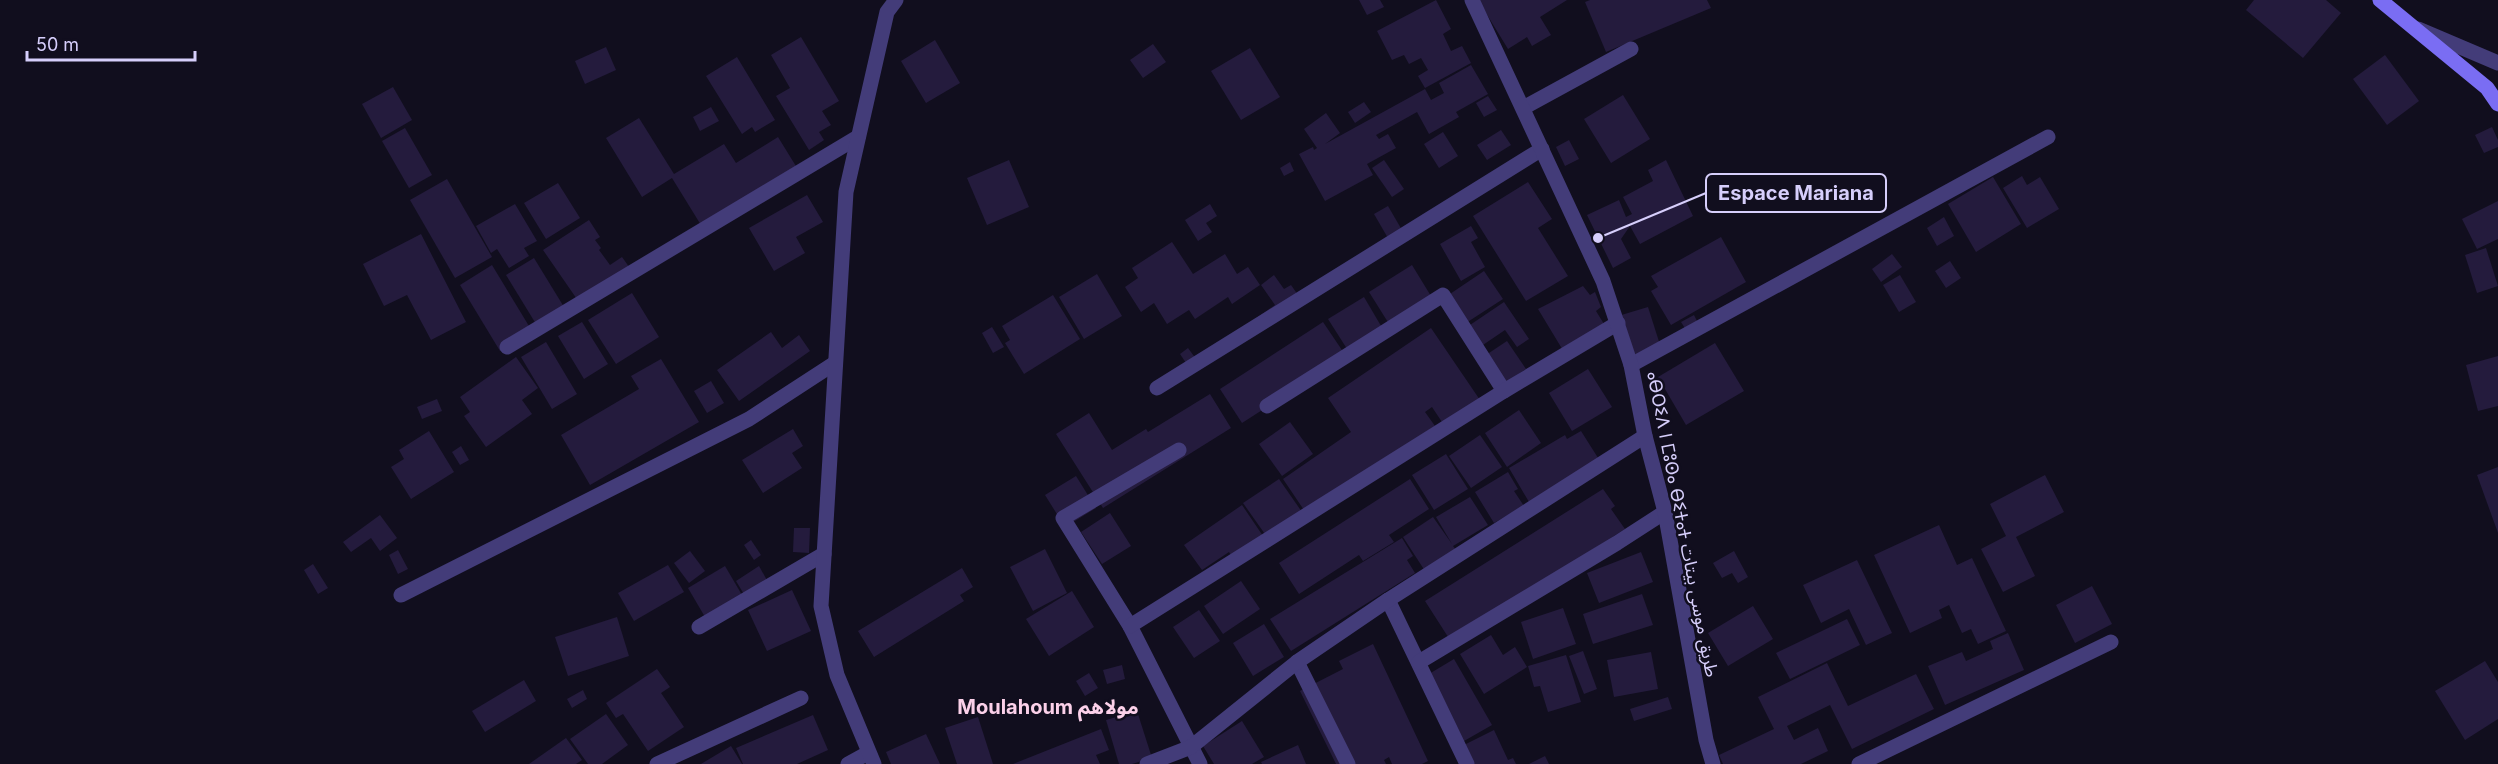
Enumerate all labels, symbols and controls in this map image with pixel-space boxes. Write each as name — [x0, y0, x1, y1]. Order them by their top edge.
scale bar — [27, 24, 195, 62]
text: 50 m — [36, 34, 79, 55]
callout: Espace Mariana — [1706, 174, 1886, 212]
text: Espace Mariana — [1718, 181, 1874, 205]
street label: ⴰⴱⵔⵉⴷ ⵏ ⵎⵓⵙⴰ ⴱⵉⵜⴰⵜ طريق موسى بيتات — [1642, 369, 1723, 679]
district label: Moulahoum مولاهم — [957, 695, 1139, 722]

